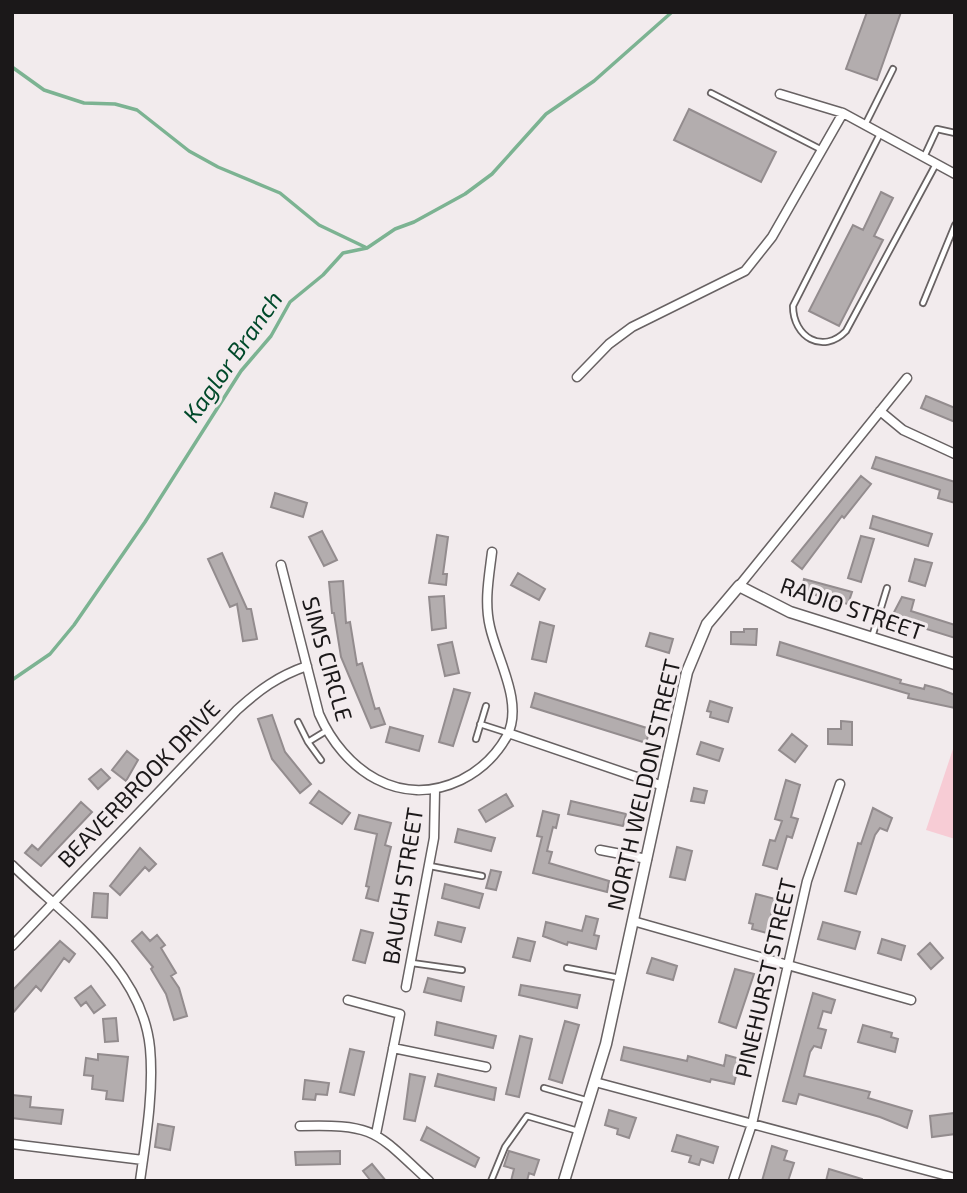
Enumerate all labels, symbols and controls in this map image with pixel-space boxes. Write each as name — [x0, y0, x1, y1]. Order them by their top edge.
water label: Kaglor Branch — [176, 285, 288, 427]
street label: RADIO STREET — [777, 570, 928, 646]
street label: SIMS CIRCLE — [297, 593, 359, 724]
street label: NORTH WELDON STREET — [600, 656, 686, 913]
street label: BEAVERBROOK DRIVE — [51, 694, 225, 873]
street label: BAUGH STREET — [376, 805, 428, 966]
street label: PINEHURST STREET — [728, 875, 802, 1080]

